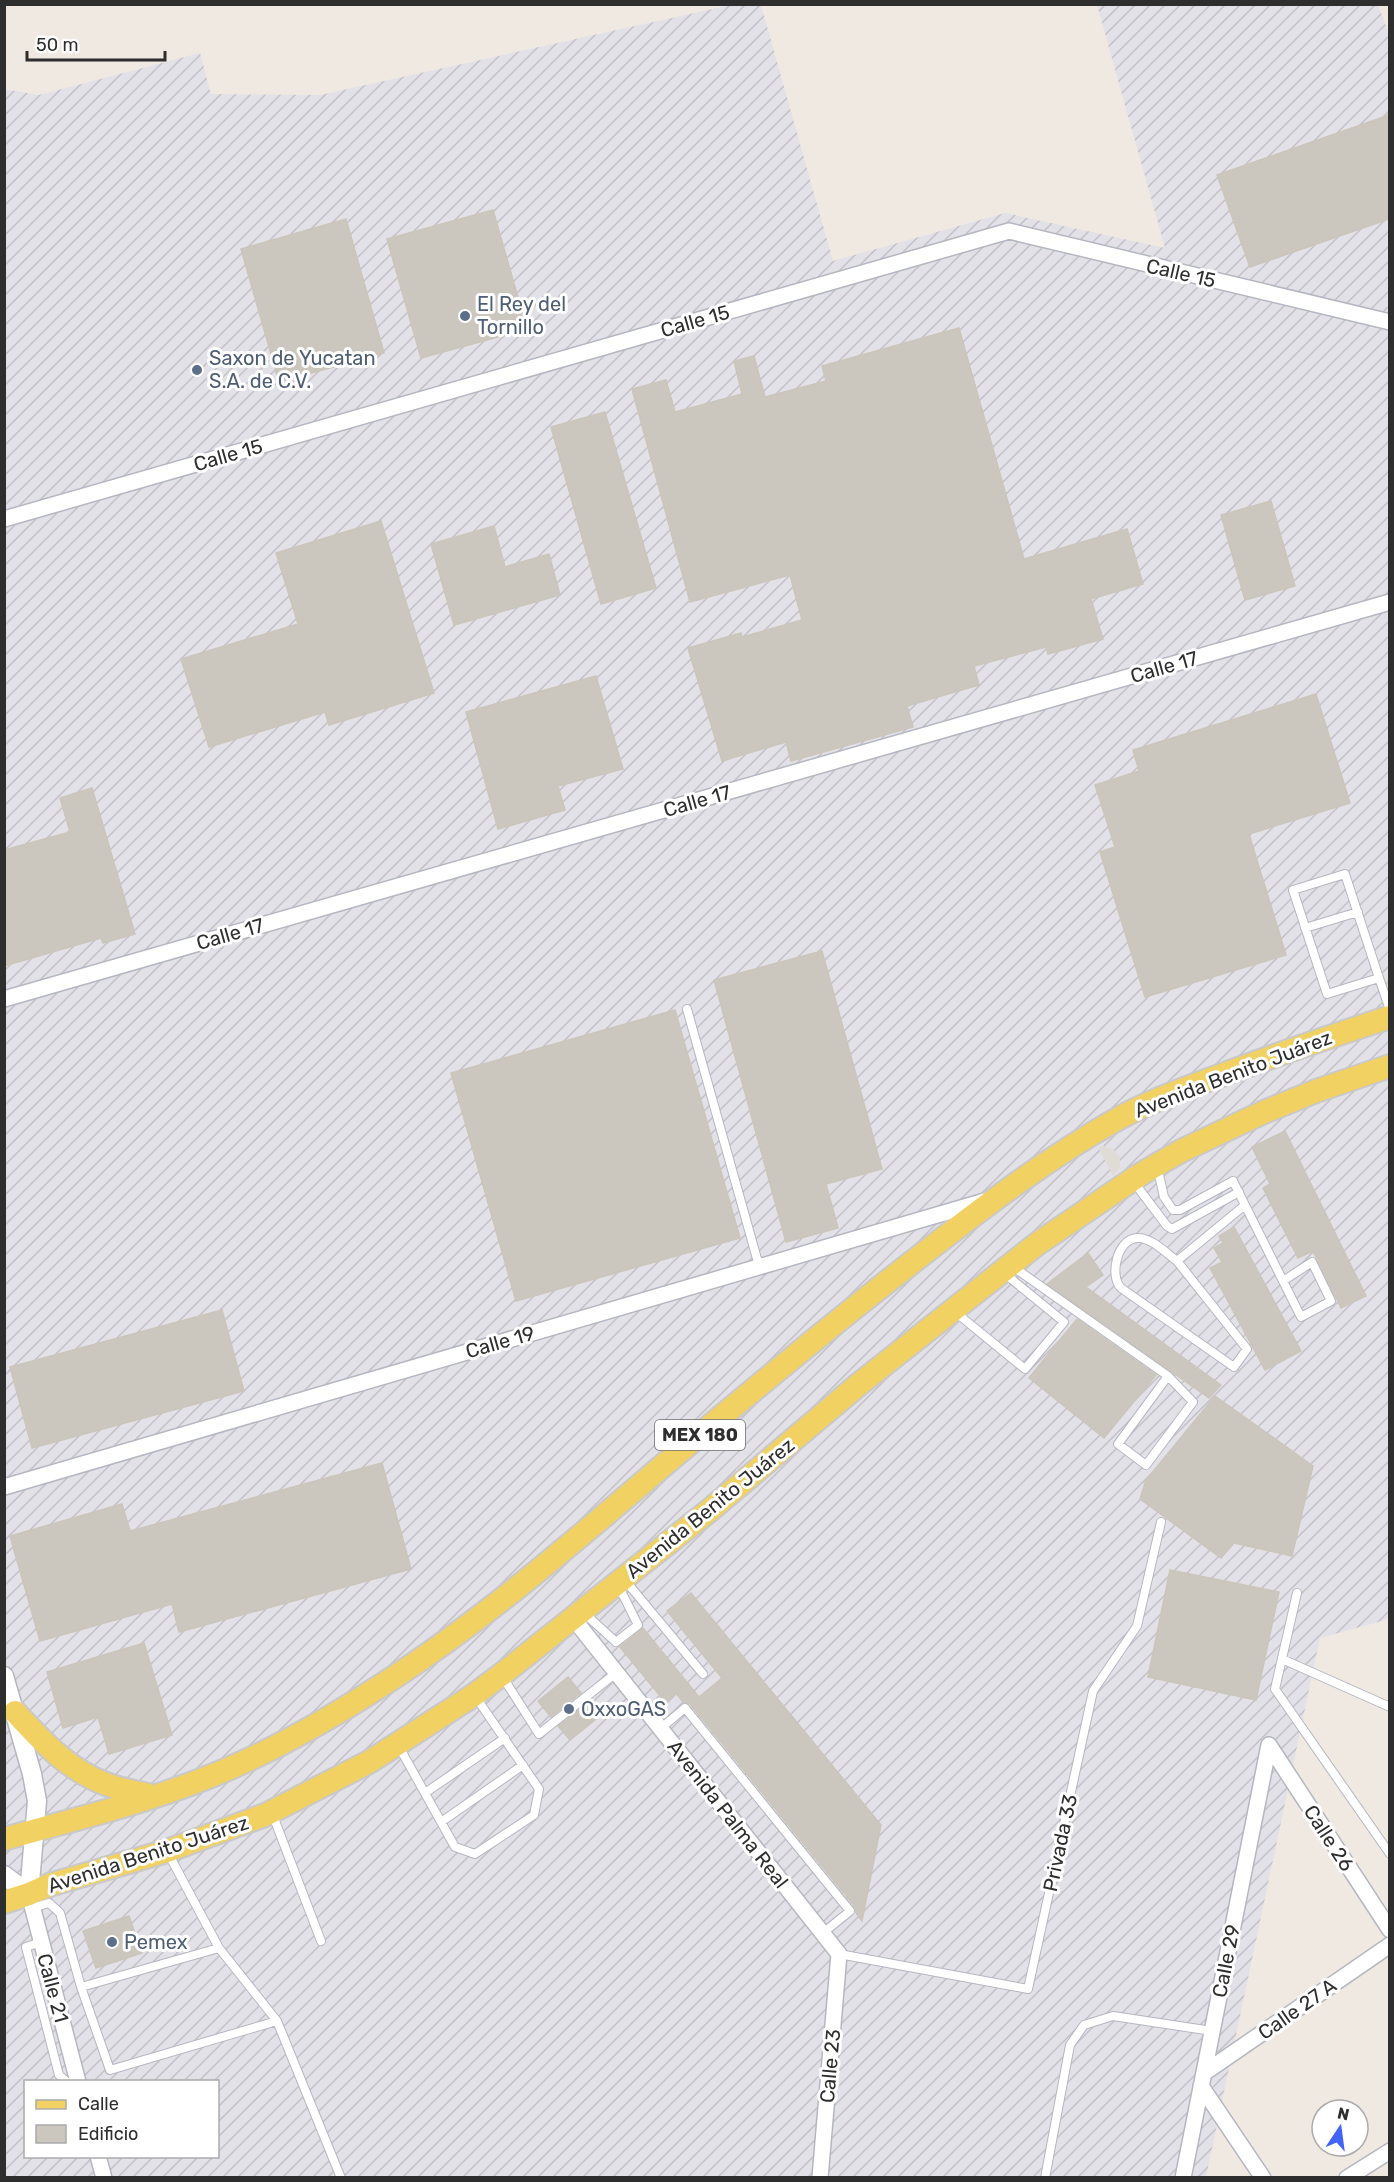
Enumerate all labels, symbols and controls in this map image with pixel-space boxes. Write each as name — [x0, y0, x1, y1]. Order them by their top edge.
scale bar — [27, 24, 165, 62]
text: 50 m — [36, 34, 79, 56]
street label: Calle 15 — [1144, 253, 1218, 293]
place label: El Rey del Tornillo — [477, 292, 566, 339]
street label: Calle 15 — [658, 300, 732, 342]
marker: El Rey del Tornillo — [458, 309, 472, 323]
place label: Saxon de Yucatan S.A. de C.V. — [209, 346, 376, 393]
marker: Saxon de Yucatan S.A. de C.V. — [190, 363, 204, 377]
street label: Calle 15 — [191, 434, 265, 476]
street label: Calle 17 — [1128, 646, 1200, 688]
street label: Calle 17 — [661, 780, 733, 822]
street label: Calle 17 — [194, 913, 266, 955]
street label: Avenida Benito Juárez — [1131, 1025, 1335, 1123]
street label: Calle 19 — [463, 1321, 537, 1363]
road number: MEX 180 — [655, 1420, 745, 1450]
street label: Avenida Benito Juárez — [621, 1433, 799, 1583]
place label: OxxoGAS — [581, 1697, 666, 1721]
marker: OxxoGAS — [562, 1702, 576, 1716]
street label: Avenida Palma Real — [663, 1735, 793, 1893]
street label: Privada 33 — [1038, 1792, 1082, 1894]
street label: Calle 26 — [1299, 1800, 1359, 1876]
street label: Avenida Benito Juárez — [45, 1810, 251, 1898]
street label: Calle 29 — [1207, 1922, 1245, 2000]
place label: Pemex — [124, 1930, 188, 1954]
marker: Pemex — [105, 1935, 119, 1949]
street label: Calle 21 — [32, 1951, 74, 2025]
street label: Calle 27 A — [1253, 1973, 1341, 2045]
street label: Calle 23 — [815, 2028, 845, 2104]
legend — [24, 2080, 219, 2158]
text: Calle — [78, 2093, 119, 2115]
north arrow — [1310, 2098, 1370, 2158]
text: N — [1336, 2103, 1351, 2124]
text: Edificio — [78, 2123, 138, 2145]

